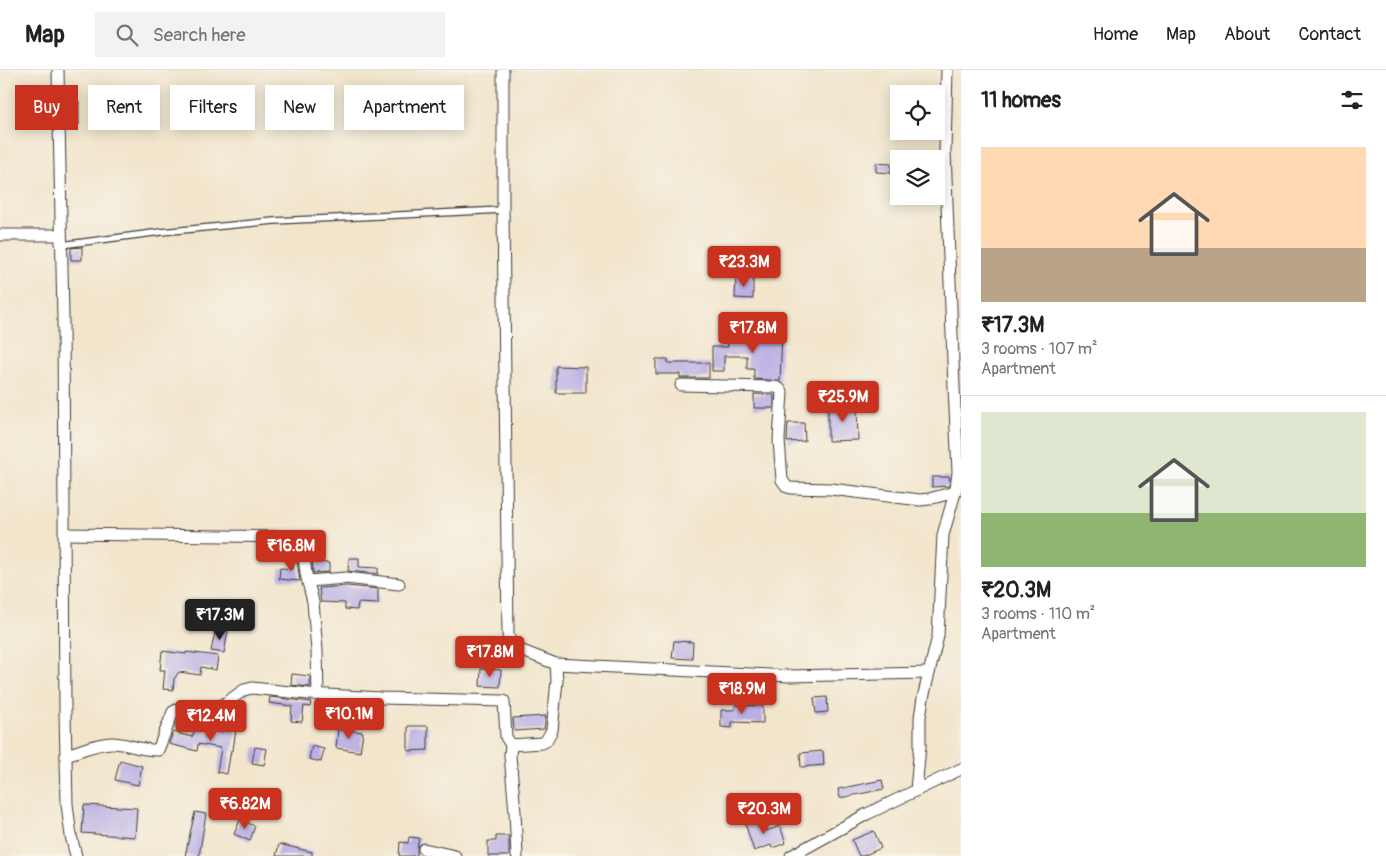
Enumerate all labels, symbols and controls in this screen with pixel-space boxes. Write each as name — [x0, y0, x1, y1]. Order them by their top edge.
search box — [95, 12, 445, 57]
text: Map — [25, 20, 65, 49]
icon: search — [113, 21, 141, 49]
text: Search here — [153, 23, 246, 47]
text: Home — [1093, 23, 1138, 46]
text: Map — [1166, 23, 1196, 46]
text: About — [1224, 23, 1270, 46]
text: Contact — [1298, 23, 1361, 46]
chip: Buy — [15, 85, 78, 130]
chip: Rent — [88, 85, 160, 130]
chip: Filters — [170, 85, 255, 130]
chip: New — [265, 85, 334, 130]
chip: Apartment — [344, 85, 464, 130]
map controls — [890, 85, 945, 205]
button: locate — [890, 85, 945, 140]
icon: filters — [1338, 86, 1366, 114]
text: 11 homes — [981, 87, 1061, 114]
button: layers — [890, 150, 945, 205]
icon: home — [1129, 179, 1219, 269]
pin: ₹23.3M — [703, 246, 785, 288]
text: ₹23.3M — [719, 252, 769, 272]
pin: ₹17.8M — [712, 312, 794, 354]
text: ₹17.3M — [981, 312, 1044, 339]
text: ₹17.8M — [729, 318, 777, 338]
text: 3 rooms · 107 m² — [981, 339, 1098, 359]
text: Apartment — [981, 359, 1056, 379]
pin: ₹25.9M — [802, 380, 884, 423]
text: ₹25.9M — [818, 387, 868, 407]
icon: home — [1129, 445, 1219, 535]
pin: ₹16.8M — [250, 530, 332, 572]
text: ₹16.8M — [267, 536, 315, 556]
text: ₹20.3M — [981, 577, 1051, 604]
pin: ₹17.3M — [179, 598, 261, 641]
text: 3 rooms · 110 m² — [981, 604, 1095, 624]
text: ₹17.3M — [196, 605, 244, 625]
text: Apartment — [981, 624, 1056, 644]
pin: ₹17.8M — [449, 636, 531, 678]
text: ₹17.8M — [466, 642, 514, 662]
pin: ₹18.9M — [701, 672, 783, 715]
text: ₹18.9M — [718, 679, 766, 699]
pin: ₹10.1M — [308, 698, 390, 740]
pin: ₹12.4M — [170, 700, 252, 742]
text: ₹10.1M — [325, 704, 373, 724]
text: ₹12.4M — [186, 706, 236, 726]
pin: ₹6.82M — [204, 788, 286, 830]
pin: ₹20.3M — [723, 792, 805, 835]
text: ₹6.82M — [220, 794, 270, 814]
text: ₹20.3M — [737, 799, 791, 819]

